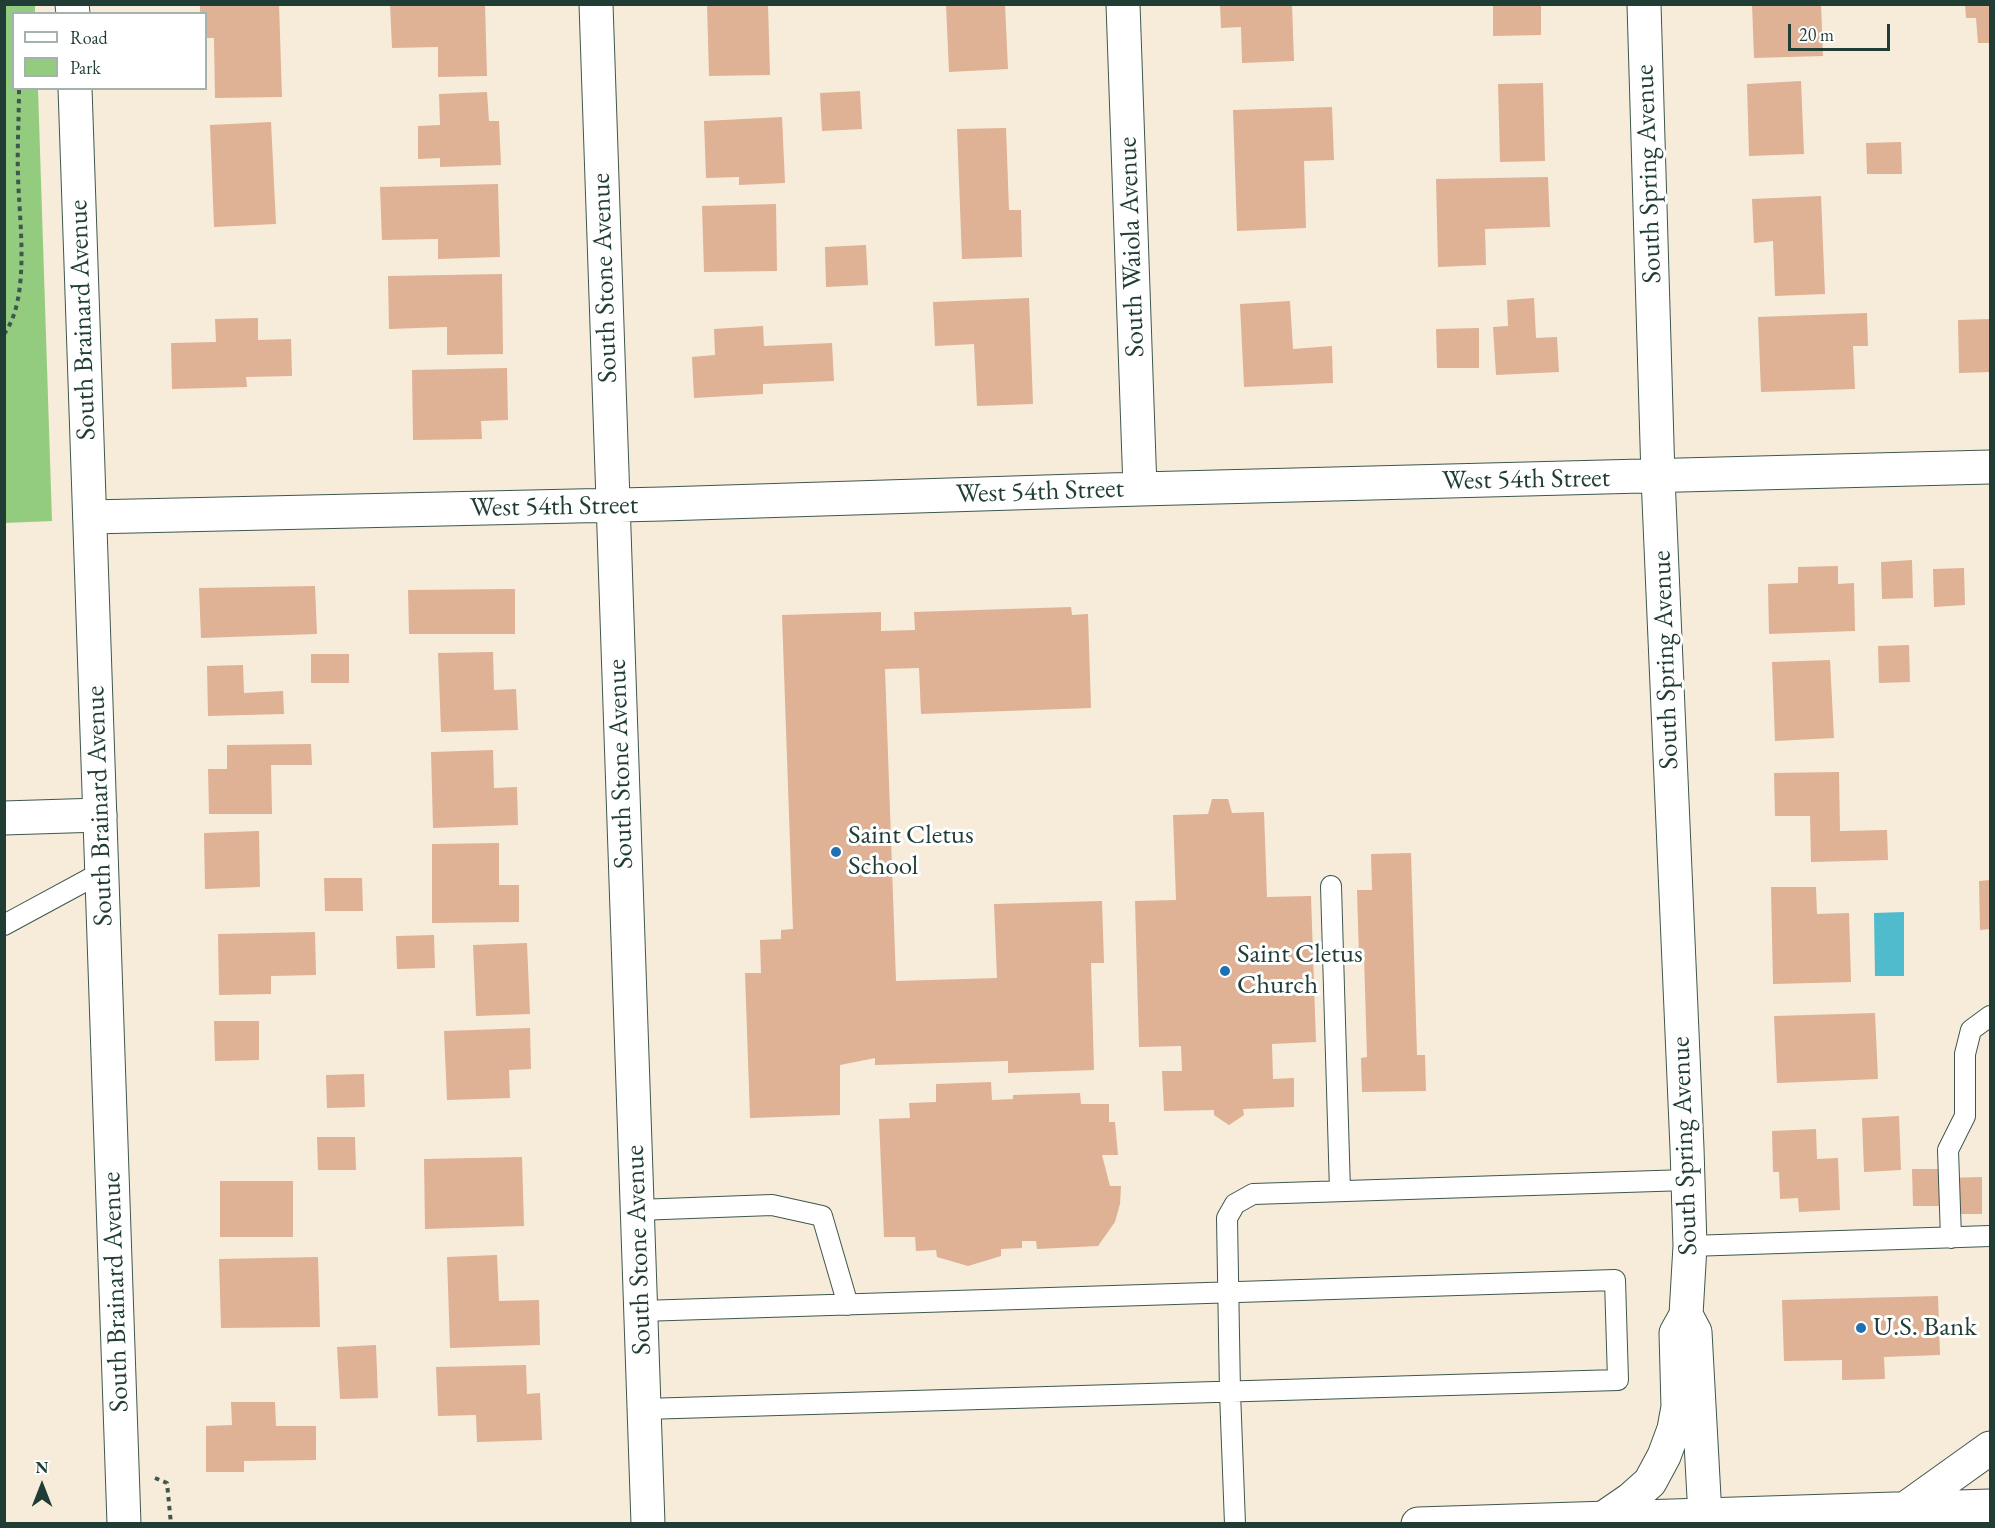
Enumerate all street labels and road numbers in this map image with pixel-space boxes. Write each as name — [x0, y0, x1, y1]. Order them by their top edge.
street label: South Spring Avenue — [1629, 64, 1669, 284]
street label: South Waiola Avenue — [1112, 136, 1152, 358]
street label: South Stone Avenue — [585, 172, 625, 384]
street label: South Brainard Avenue — [63, 199, 103, 441]
street label: West 54th Street — [1442, 462, 1610, 498]
street label: West 54th Street — [955, 473, 1125, 511]
street label: West 54th Street — [470, 489, 638, 525]
street label: South Spring Avenue — [1646, 550, 1686, 770]
street label: South Stone Avenue — [601, 658, 641, 870]
street label: South Brainard Avenue — [80, 685, 120, 927]
street label: South Spring Avenue — [1665, 1036, 1705, 1256]
street label: South Stone Avenue — [619, 1144, 659, 1356]
street label: South Brainard Avenue — [96, 1171, 136, 1413]

